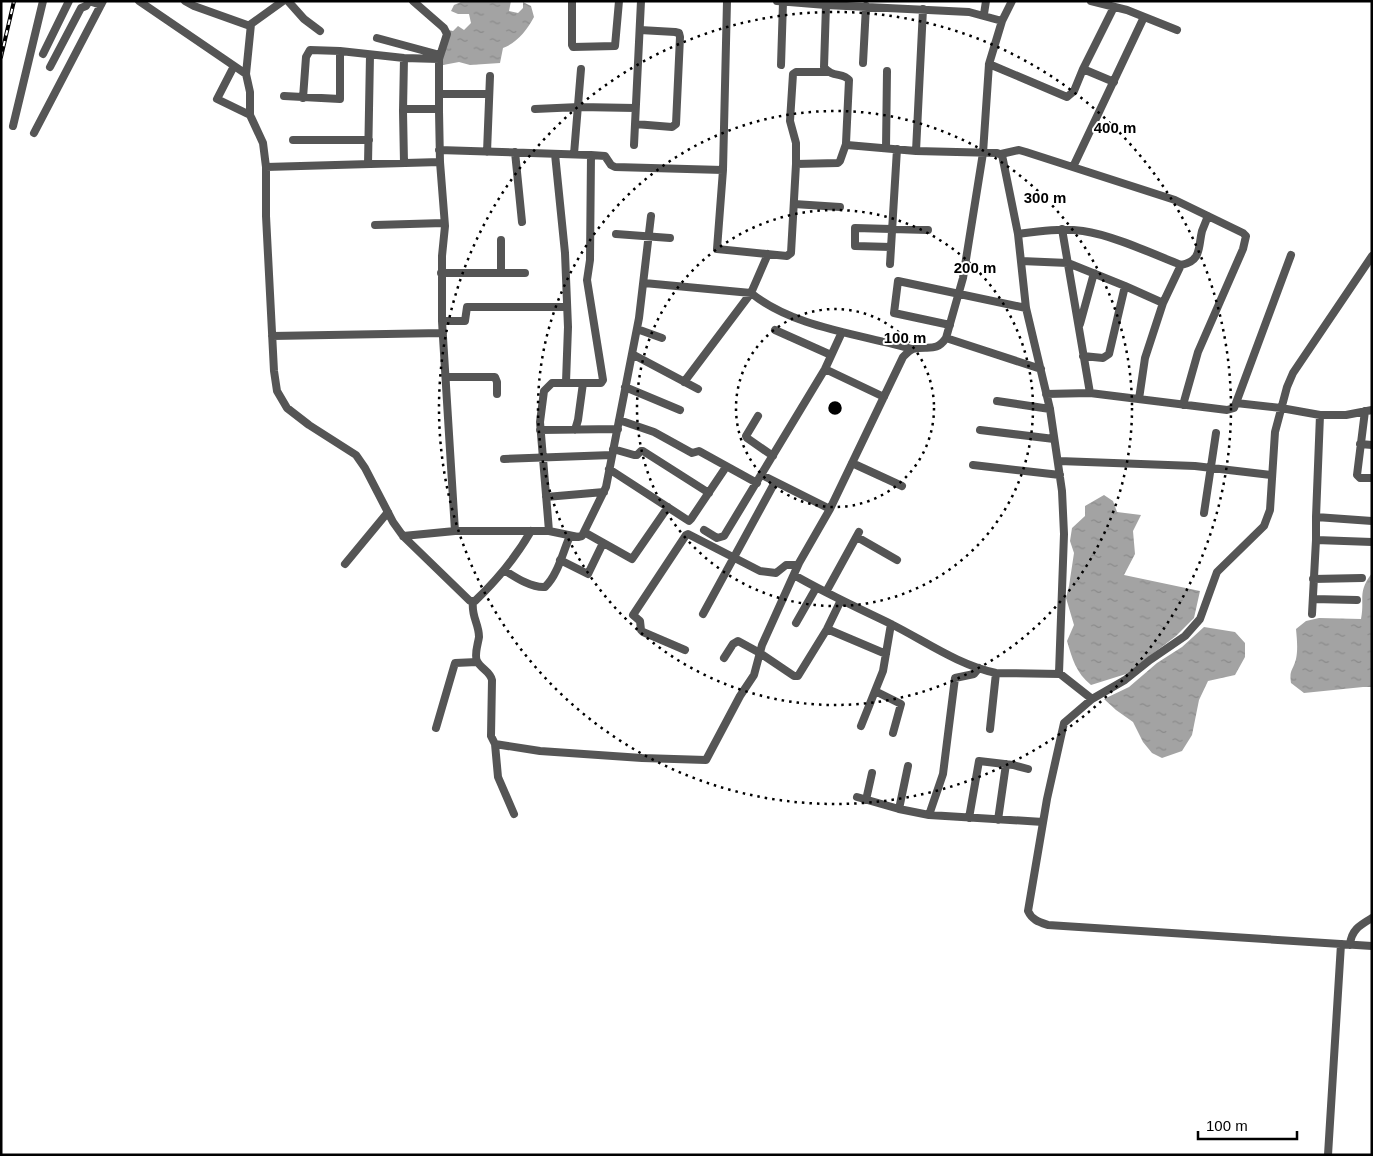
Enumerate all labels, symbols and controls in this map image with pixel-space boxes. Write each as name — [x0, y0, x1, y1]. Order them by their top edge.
text: 400 m — [1094, 119, 1136, 136]
text: 300 m — [1024, 189, 1066, 206]
text: 200 m — [954, 259, 996, 276]
text: 100 m — [884, 329, 926, 346]
centre of rings — [826, 399, 844, 417]
scale bar — [1198, 1108, 1297, 1140]
text: 100 m — [1206, 1117, 1248, 1134]

